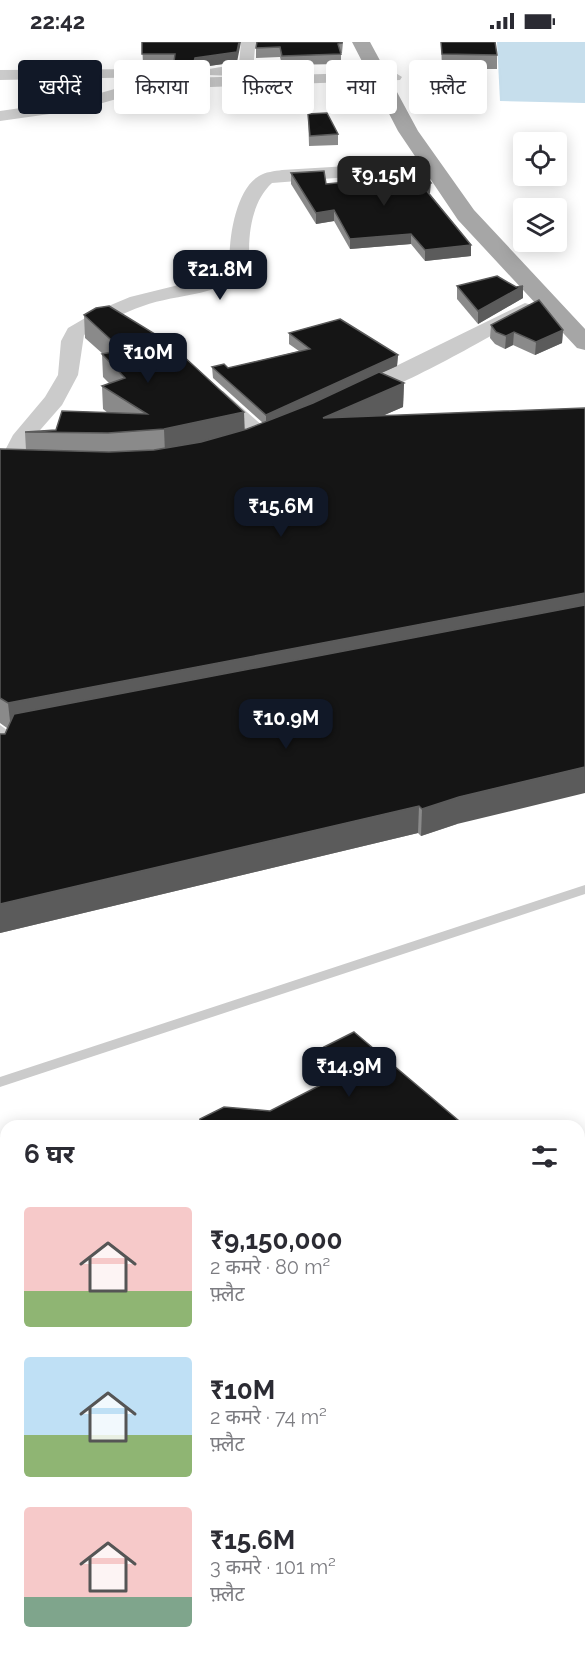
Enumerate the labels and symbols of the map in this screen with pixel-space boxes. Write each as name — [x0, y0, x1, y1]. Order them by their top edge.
pin: ₹9.15M — [335, 156, 433, 207]
pin: ₹21.8M — [171, 250, 269, 301]
pin: ₹10M — [112, 333, 184, 384]
pin: ₹15.6M — [232, 487, 330, 538]
pin: ₹10.9M — [237, 699, 335, 750]
pin: ₹14.9M — [300, 1047, 398, 1098]

